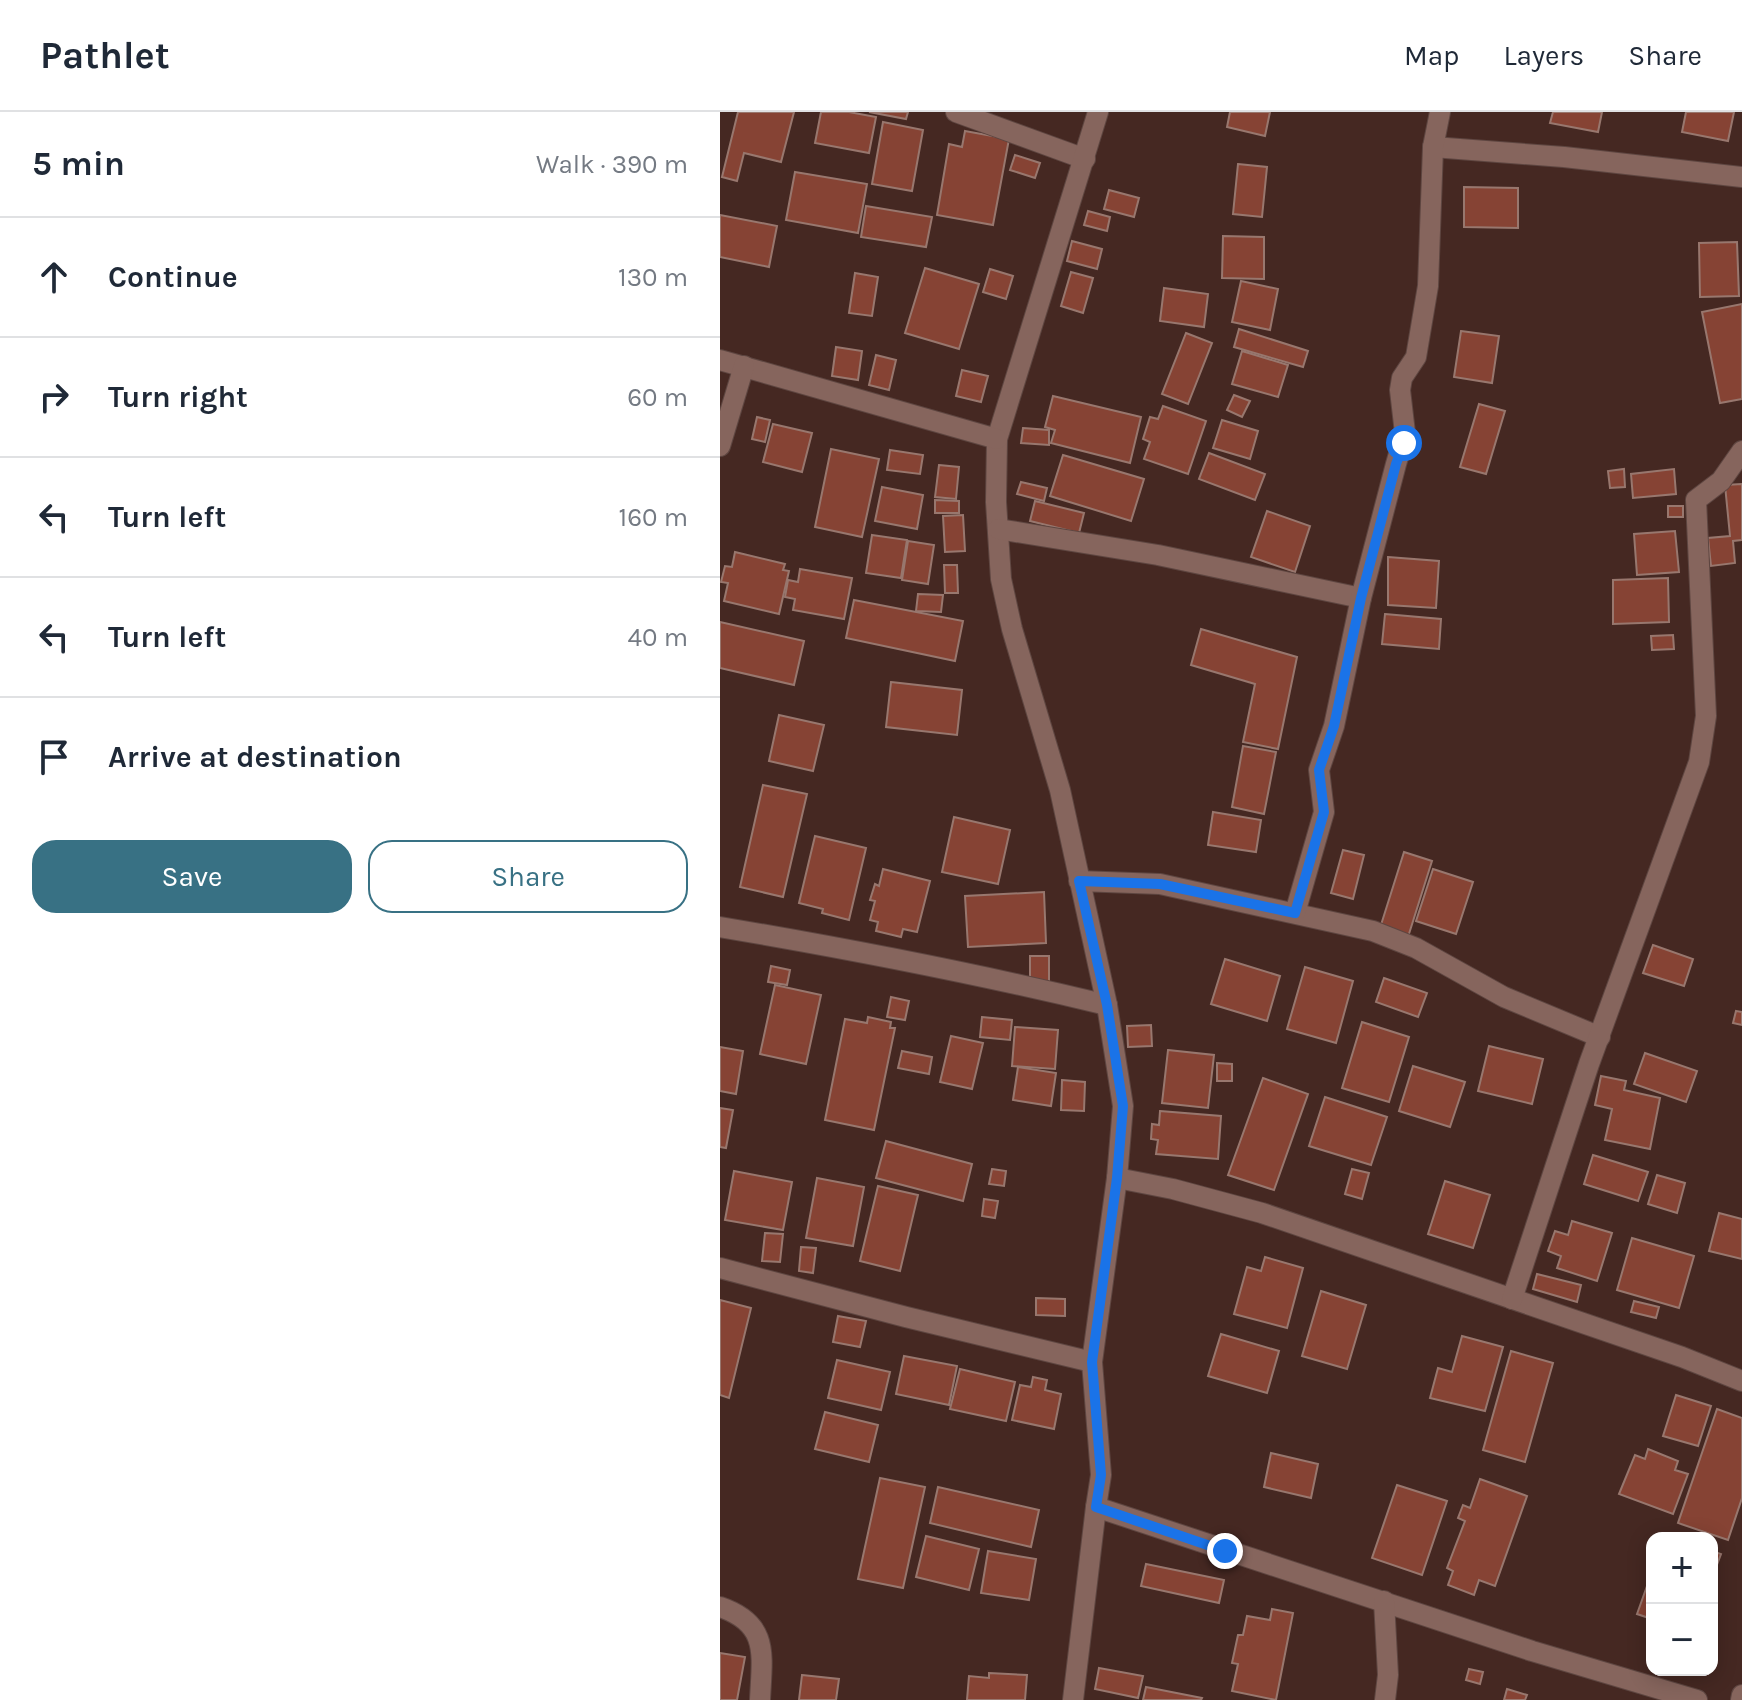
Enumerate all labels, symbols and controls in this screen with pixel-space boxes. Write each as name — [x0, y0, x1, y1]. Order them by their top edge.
text: Pathlet — [40, 33, 170, 78]
text: Map — [1404, 39, 1459, 72]
text: Layers — [1503, 39, 1584, 72]
text: Share — [1628, 39, 1702, 72]
text: 5 min — [32, 144, 125, 184]
text: Walk · 390 m — [536, 149, 688, 180]
icon: ahead — [32, 255, 76, 299]
text: Continue — [108, 259, 238, 295]
text: 130 m — [618, 262, 688, 293]
icon: right — [32, 375, 76, 419]
text: Turn right — [108, 379, 248, 415]
text: 60 m — [627, 382, 688, 413]
route start — [1386, 425, 1422, 461]
icon: left — [32, 495, 76, 539]
text: Turn left — [108, 499, 226, 535]
text: 160 m — [619, 502, 688, 533]
icon: left — [32, 615, 76, 659]
text: Turn left — [108, 619, 226, 655]
text: 40 m — [628, 622, 688, 653]
icon: arrive — [32, 735, 76, 779]
text: Arrive at destination — [108, 739, 402, 775]
button: Save — [32, 840, 352, 913]
button: Share — [368, 840, 688, 913]
map controls — [1646, 1532, 1718, 1676]
button: + — [1646, 1532, 1718, 1604]
route end — [1207, 1533, 1243, 1569]
button: − — [1646, 1604, 1718, 1676]

